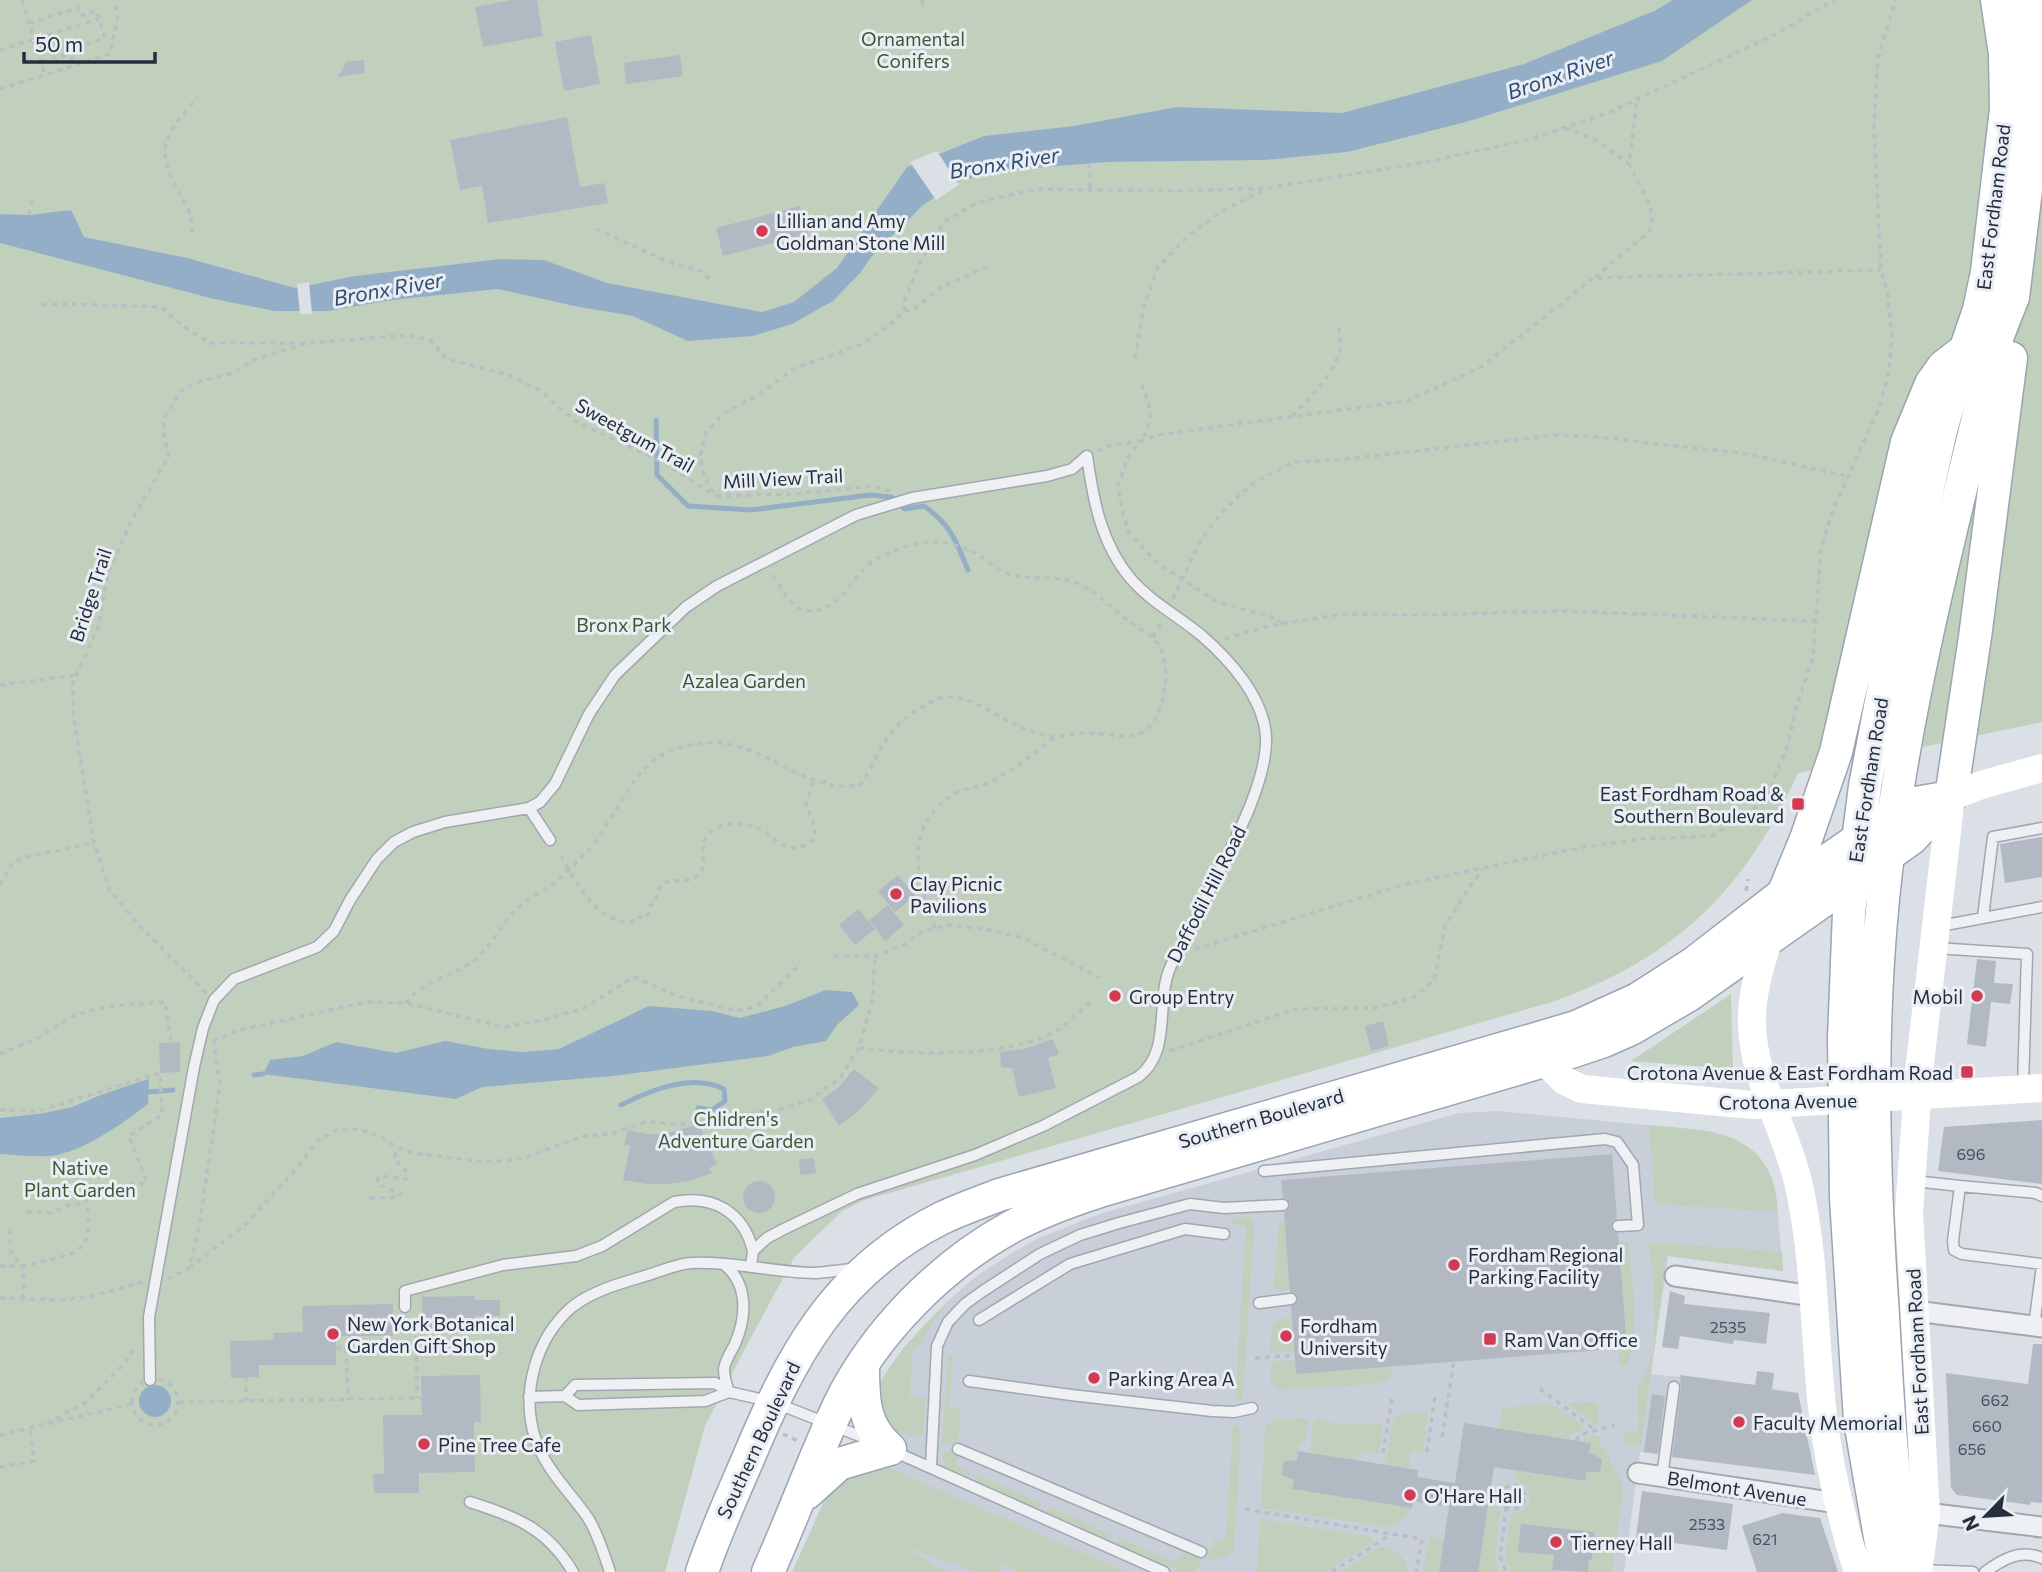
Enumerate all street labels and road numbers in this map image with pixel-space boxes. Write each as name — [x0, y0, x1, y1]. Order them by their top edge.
street label: East Fordham Road — [1971, 123, 2015, 291]
street label: Sweetgum Trail — [572, 393, 698, 477]
street label: Mill View Trail — [722, 463, 844, 493]
street label: Bridge Trail — [64, 545, 116, 645]
street label: East Fordham Road — [1844, 696, 1892, 864]
street label: Daffodil Hill Road — [1162, 822, 1250, 966]
street label: Southern Boulevard — [1176, 1083, 1346, 1153]
street label: Crotona Avenue — [1719, 1088, 1857, 1114]
street label: East Fordham Road — [1901, 1268, 1933, 1436]
street label: Southern Boulevard — [712, 1358, 804, 1522]
street label: Belmont Avenue — [1666, 1466, 1808, 1510]

